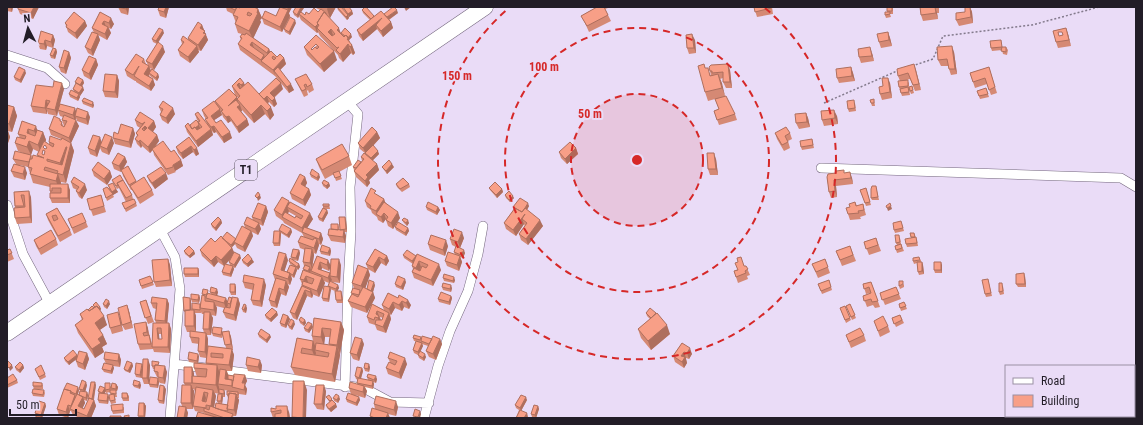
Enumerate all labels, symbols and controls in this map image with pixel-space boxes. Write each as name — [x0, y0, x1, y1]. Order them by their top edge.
north arrow — [8, 8, 48, 48]
text: N — [23, 12, 31, 25]
text: 100 m — [529, 60, 559, 74]
text: 150 m — [442, 69, 472, 83]
text: 50 m — [578, 107, 602, 121]
centre of rings — [630, 153, 644, 167]
road number: T1 — [235, 160, 257, 180]
legend — [1005, 365, 1135, 417]
text: Road — [1041, 374, 1065, 388]
scale bar — [10, 391, 76, 417]
text: Building — [1041, 394, 1079, 408]
text: 50 m — [16, 398, 40, 412]

